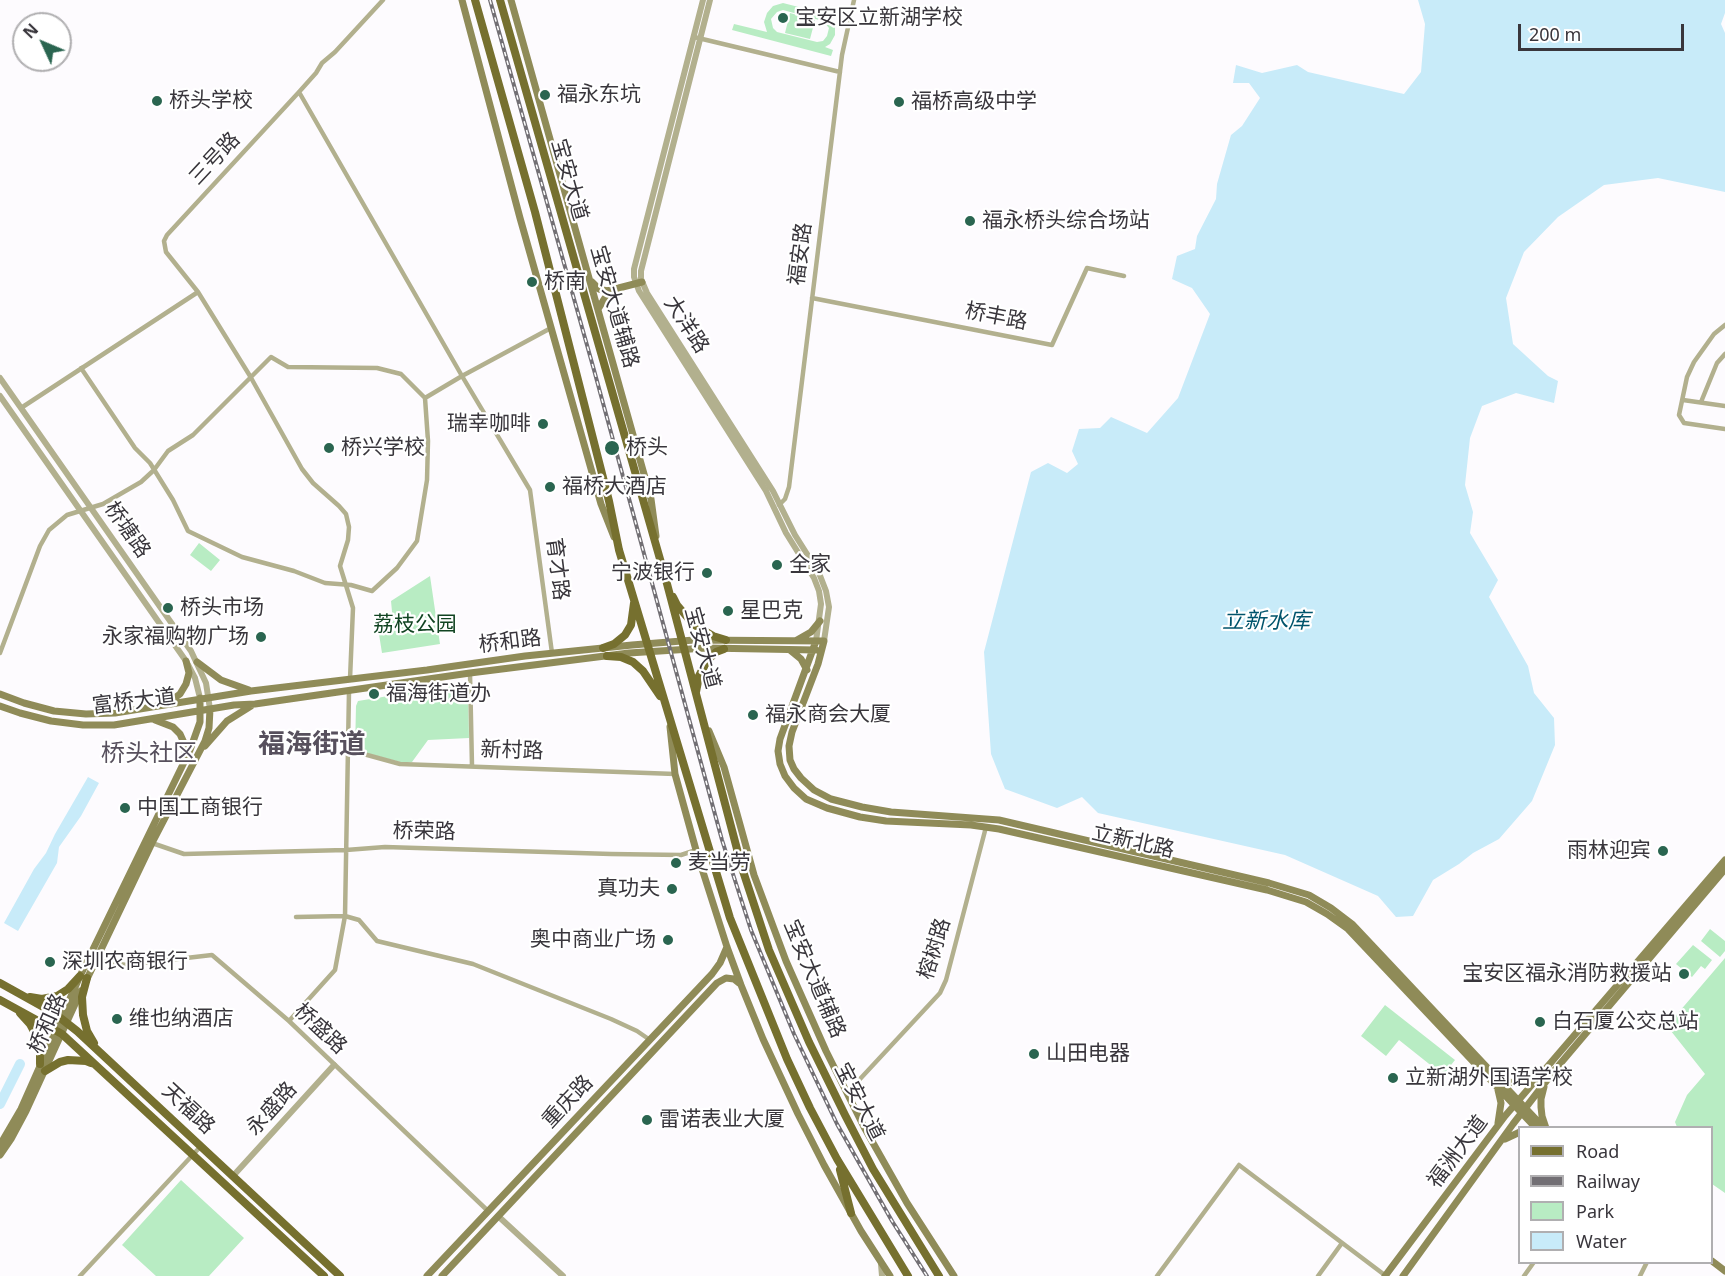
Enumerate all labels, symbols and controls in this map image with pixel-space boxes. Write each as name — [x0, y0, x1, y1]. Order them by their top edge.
place label: 宝安区立新湖学校 — [795, 5, 963, 31]
marker: 宝安区立新湖学校 — [776, 11, 790, 25]
north arrow — [12, 12, 72, 72]
scale bar — [1521, 12, 1688, 50]
text: N — [18, 19, 43, 43]
text: 200 m — [1529, 22, 1581, 46]
place label: 福永东坑 — [557, 82, 641, 108]
place label: 桥头学校 — [169, 88, 253, 114]
marker: 福永东坑 — [538, 88, 552, 102]
place label: 福桥高级中学 — [911, 89, 1037, 115]
marker: 桥头学校 — [150, 94, 164, 108]
marker: 福桥高级中学 — [892, 95, 906, 109]
street label: 三号路 — [184, 127, 246, 191]
street label: 宝安大道 — [545, 136, 593, 224]
place label: 福永桥头综合场站 — [982, 208, 1150, 234]
marker: 福永桥头综合场站 — [963, 214, 977, 228]
street label: 福安路 — [785, 221, 817, 287]
street label: 宝安大道辅路 — [585, 243, 643, 371]
place label: 桥南 — [544, 269, 586, 295]
marker: 桥南 — [525, 275, 539, 289]
street label: 大洋路 — [658, 292, 714, 358]
street label: 桥丰路 — [963, 299, 1029, 335]
place label: 瑞幸咖啡 — [447, 411, 531, 437]
marker: 瑞幸咖啡 — [536, 417, 550, 431]
place label: 桥兴学校 — [341, 435, 425, 461]
place label: 桥头 — [626, 435, 668, 461]
marker: 桥头 — [603, 439, 621, 457]
marker: 桥兴学校 — [322, 441, 336, 455]
place label: 福桥大酒店 — [562, 474, 667, 500]
marker: 福桥大酒店 — [543, 480, 557, 494]
street label: 桥塘路 — [99, 497, 155, 563]
street label: 育才路 — [541, 536, 573, 602]
place label: 全家 — [789, 552, 831, 578]
marker: 全家 — [770, 558, 784, 572]
place label: 宁波银行 — [611, 560, 695, 586]
marker: 宁波银行 — [700, 566, 714, 580]
place label: 桥头市场 — [180, 595, 264, 621]
place label: 星巴克 — [740, 598, 803, 624]
marker: 桥头市场 — [161, 601, 175, 615]
street label: 宝安大道 — [679, 604, 725, 692]
marker: 星巴克 — [721, 604, 735, 618]
water label: 立新水库 — [1222, 609, 1310, 635]
park label: 荔枝公园 — [373, 612, 457, 638]
place label: 永家福购物广场 — [102, 624, 249, 650]
street label: 桥和路 — [477, 626, 543, 658]
marker: 永家福购物广场 — [254, 630, 268, 644]
place label: 福海街道办 — [386, 681, 491, 707]
street label: 富桥大道 — [91, 684, 177, 720]
marker: 福海街道办 — [367, 687, 381, 701]
place label: 福永商会大厦 — [765, 702, 891, 728]
marker: 福永商会大厦 — [746, 708, 760, 722]
district label: 福海街道 — [258, 729, 366, 761]
street label: 新村路 — [480, 737, 544, 765]
district label: 桥头社区 — [101, 740, 197, 768]
place label: 中国工商银行 — [137, 795, 263, 821]
marker: 中国工商银行 — [118, 801, 132, 815]
street label: 桥荣路 — [392, 819, 456, 845]
street label: 立新北路 — [1089, 820, 1177, 864]
place label: 雨林迎宾 — [1567, 838, 1651, 864]
marker: 雨林迎宾 — [1656, 844, 1670, 858]
place label: 麦当劳 — [688, 850, 751, 876]
marker: 麦当劳 — [669, 856, 683, 870]
place label: 真功夫 — [597, 876, 660, 902]
marker: 真功夫 — [665, 882, 679, 896]
street label: 榕树路 — [914, 915, 956, 983]
street label: 宝安大道辅路 — [778, 916, 850, 1042]
place label: 奥中商业广场 — [530, 927, 656, 953]
marker: 奥中商业广场 — [661, 933, 675, 947]
place label: 深圳农商银行 — [62, 949, 188, 975]
marker: 深圳农商银行 — [43, 955, 57, 969]
place label: 宝安区福永消防救援站 — [1462, 961, 1672, 987]
marker: 宝安区福永消防救援站 — [1677, 967, 1691, 981]
street label: 桥和路 — [24, 990, 72, 1058]
street label: 桥盛路 — [288, 998, 352, 1060]
place label: 维也纳酒店 — [129, 1006, 234, 1032]
place label: 白石厦公交总站 — [1552, 1009, 1699, 1035]
marker: 维也纳酒店 — [110, 1012, 124, 1026]
marker: 白石厦公交总站 — [1533, 1015, 1547, 1029]
place label: 山田电器 — [1046, 1041, 1130, 1067]
marker: 山田电器 — [1027, 1047, 1041, 1061]
street label: 宝安大道 — [829, 1059, 889, 1145]
place label: 立新湖外国语学校 — [1405, 1065, 1573, 1091]
street label: 重庆路 — [537, 1070, 599, 1134]
marker: 立新湖外国语学校 — [1386, 1071, 1400, 1085]
street label: 永盛路 — [242, 1077, 302, 1141]
street label: 天福路 — [156, 1078, 220, 1140]
place label: 雷诺表业大厦 — [659, 1107, 785, 1133]
street label: 福洲大道 — [1423, 1111, 1493, 1193]
marker: 雷诺表业大厦 — [640, 1113, 654, 1127]
legend — [1518, 1126, 1713, 1264]
text: Road — [1576, 1139, 1619, 1163]
text: Railway — [1576, 1169, 1640, 1193]
text: Park — [1576, 1199, 1614, 1223]
text: Water — [1576, 1229, 1627, 1253]

